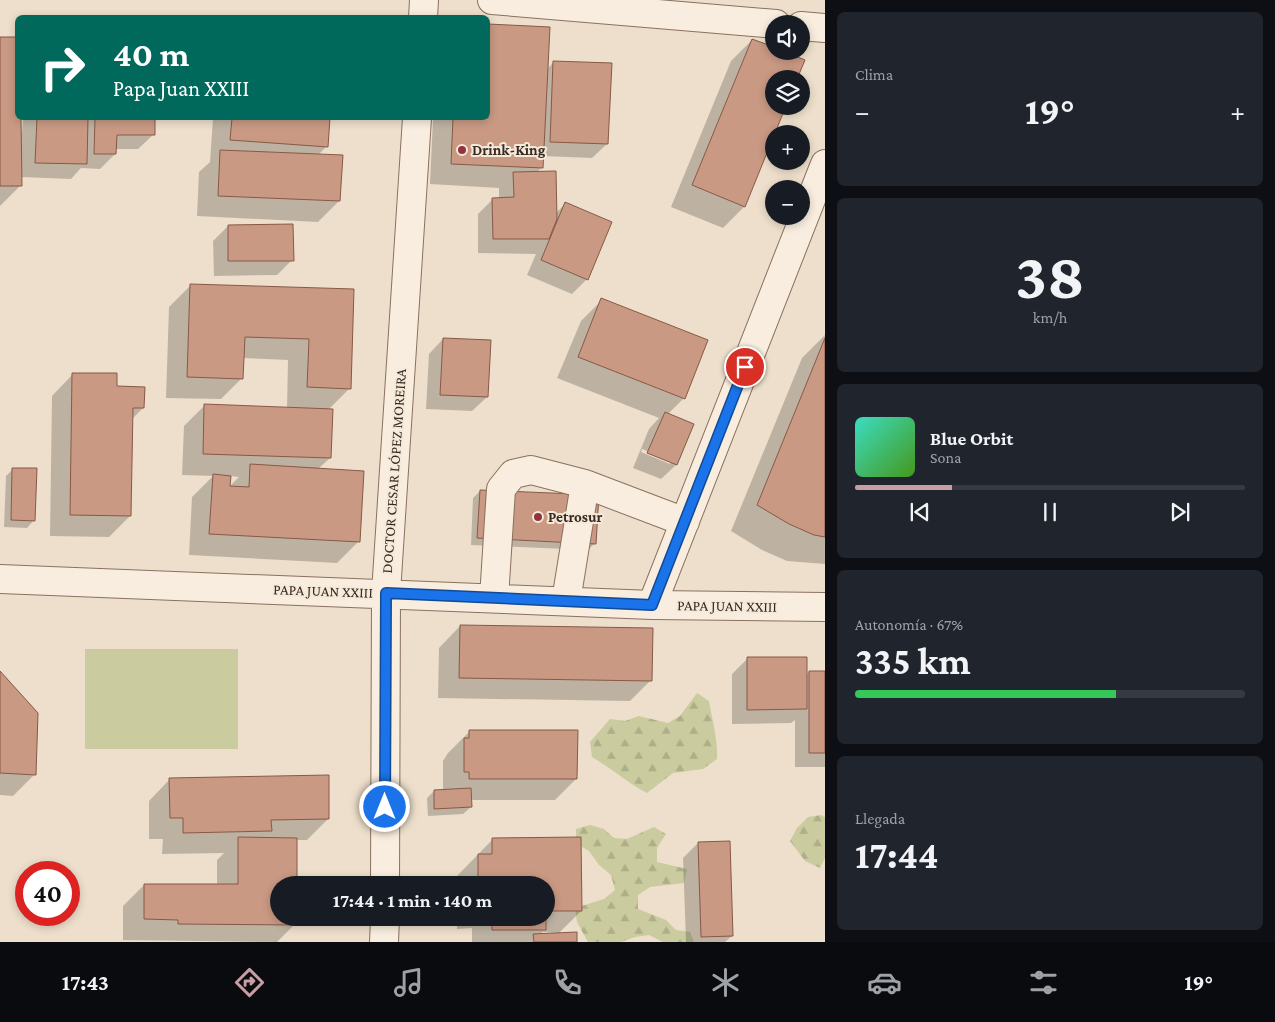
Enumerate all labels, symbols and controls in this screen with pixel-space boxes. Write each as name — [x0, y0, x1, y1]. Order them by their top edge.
map controls — [765, 15, 810, 225]
button: sound — [765, 15, 810, 60]
icon: right — [30, 35, 95, 100]
text: 40 m — [113, 35, 190, 74]
text: Clima — [855, 66, 893, 83]
button: layers — [765, 70, 810, 115]
text: Papa Juan XXIII — [113, 76, 249, 101]
text: 19° — [1025, 90, 1075, 132]
text: − — [855, 96, 870, 127]
text: + — [1230, 96, 1245, 127]
button: + — [765, 125, 810, 170]
place label: Drink-King — [472, 142, 546, 158]
marker: Drink-King — [456, 144, 468, 156]
button: − — [765, 180, 810, 225]
text: 38 — [1015, 240, 1085, 312]
text: km/h — [1033, 309, 1067, 326]
pin — [724, 346, 766, 388]
icon: arrive — [731, 353, 759, 381]
street label: DOCTOR CESAR LÓPEZ MOREIRA — [379, 368, 409, 574]
text: Blue Orbit — [930, 428, 1013, 449]
text: Sona — [930, 449, 961, 466]
icon: previous — [906, 498, 934, 526]
icon: pause — [1036, 498, 1064, 526]
icon: next — [1166, 498, 1194, 526]
place label: Petrosur — [548, 509, 602, 525]
marker: Petrosur — [532, 511, 544, 523]
street label: PAPA JUAN XXIII — [273, 581, 373, 602]
street label: PAPA JUAN XXIII — [677, 597, 777, 616]
text: Autonomía · 67% — [855, 616, 963, 633]
text: 335 km — [855, 640, 971, 682]
position arrow — [358, 780, 410, 832]
text: Llegada — [855, 810, 905, 827]
text: 17:44 — [855, 834, 938, 876]
speed limit sign: 40 — [15, 861, 80, 926]
text: 17:44 · 1 min · 140 m — [333, 890, 492, 911]
icon: directions — [232, 965, 267, 1000]
icon: music — [391, 965, 426, 1000]
icon: phone — [550, 965, 585, 1000]
icon: climate — [708, 965, 743, 1000]
icon: car — [867, 965, 902, 1000]
icon: filters — [1026, 965, 1061, 1000]
text: 17:43 — [62, 970, 109, 995]
text: 19° — [1184, 970, 1213, 995]

